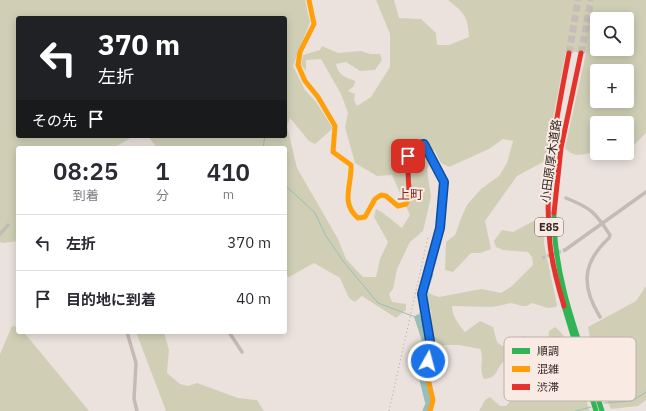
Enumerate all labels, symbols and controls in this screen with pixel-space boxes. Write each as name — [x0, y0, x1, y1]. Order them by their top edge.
map controls — [590, 12, 634, 160]
button: search — [590, 12, 634, 56]
text: 370 m — [98, 26, 180, 63]
icon: left — [32, 32, 84, 84]
button: + — [590, 64, 634, 108]
text: 左折 — [98, 65, 134, 88]
icon: arrive — [85, 108, 107, 130]
text: その先 — [32, 111, 77, 130]
button: − — [590, 116, 634, 160]
street label: 小田原厚木道路 — [537, 118, 564, 204]
pin — [391, 139, 425, 173]
icon: arrive — [397, 145, 419, 167]
text: 08:25 — [53, 155, 118, 187]
text: 1 — [155, 155, 170, 187]
text: 410 — [207, 156, 250, 188]
text: m — [223, 186, 234, 203]
district label: 上町 — [397, 186, 423, 203]
text: 到着 — [73, 187, 99, 204]
text: 分 — [156, 187, 169, 204]
road number: E85 — [535, 218, 563, 236]
icon: left — [32, 232, 54, 254]
text: 370 m — [227, 233, 271, 252]
text: 左折 — [66, 234, 96, 253]
icon: arrive — [32, 288, 54, 310]
text: 40 m — [236, 289, 271, 308]
text: 目的地に到着 — [66, 290, 156, 309]
legend — [504, 337, 636, 401]
position arrow — [407, 340, 449, 382]
text: 順調 — [537, 344, 559, 358]
text: 混雑 — [537, 362, 559, 376]
text: 渋滞 — [537, 380, 559, 394]

